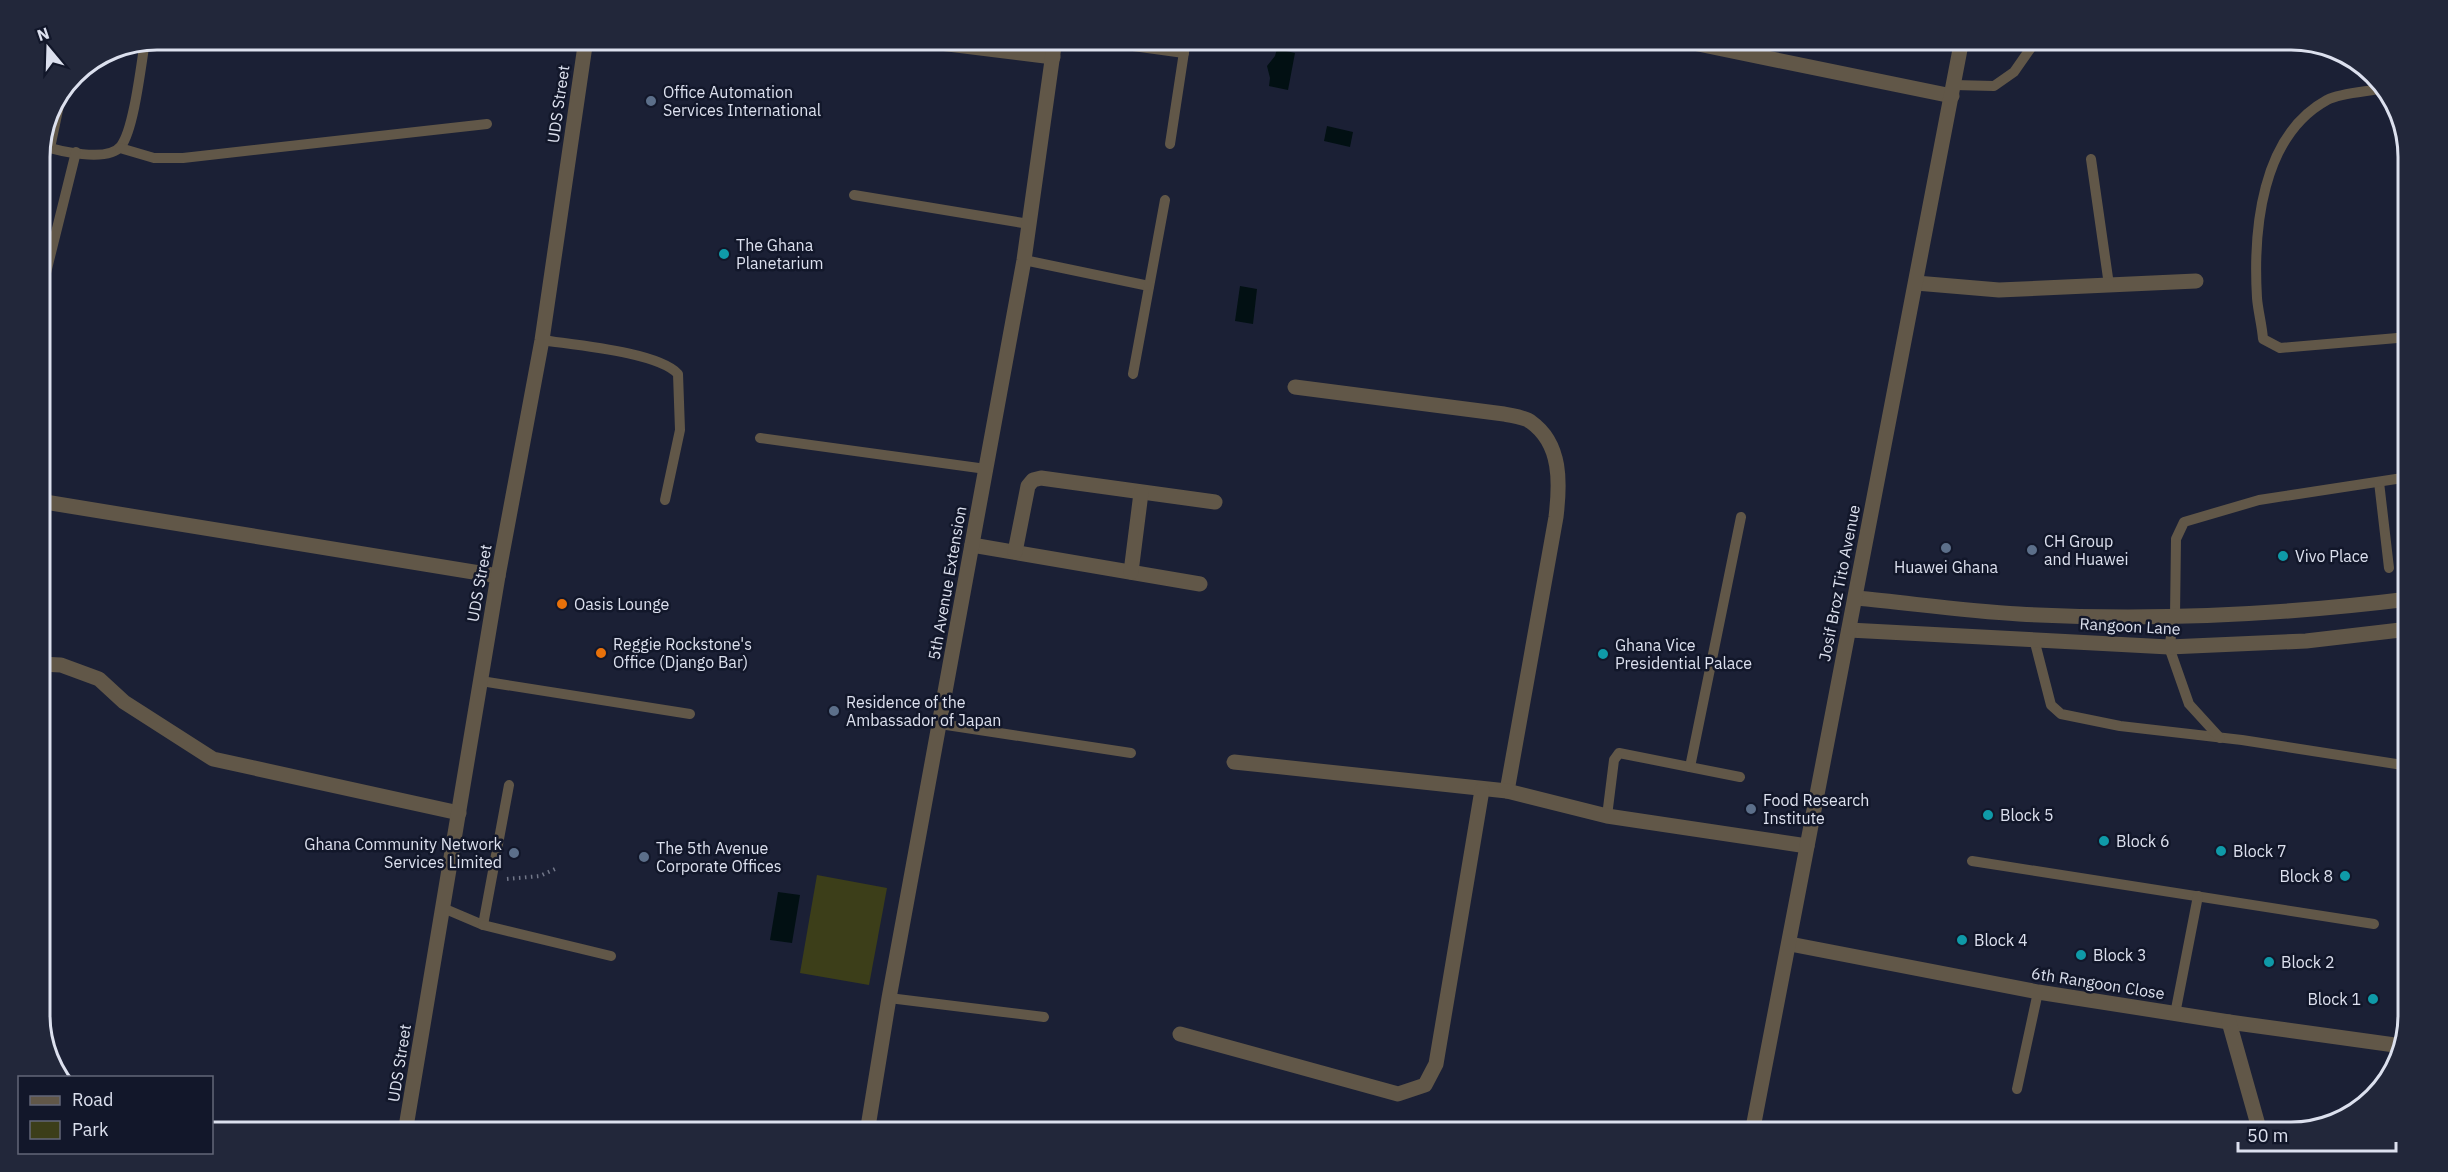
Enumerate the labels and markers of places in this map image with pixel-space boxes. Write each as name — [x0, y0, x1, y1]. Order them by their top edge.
place label: Office Automation Services International — [663, 82, 821, 120]
marker: Office Automation Services International — [644, 94, 658, 108]
place label: The Ghana Planetarium — [736, 235, 824, 273]
marker: The Ghana Planetarium — [717, 247, 731, 261]
place label: CH Group and Huawei — [2044, 531, 2129, 569]
marker: Huawei Ghana — [1939, 541, 1953, 555]
marker: CH Group and Huawei — [2025, 543, 2039, 557]
place label: Vivo Place — [2295, 546, 2369, 566]
marker: Vivo Place — [2276, 549, 2290, 563]
place label: Huawei Ghana — [1894, 557, 1998, 577]
place label: Oasis Lounge — [574, 594, 670, 614]
marker: Oasis Lounge — [555, 597, 569, 611]
place label: Reggie Rockstone's Office (Django Bar) — [613, 634, 752, 672]
place label: Ghana Vice Presidential Palace — [1615, 635, 1752, 673]
marker: Reggie Rockstone's Office (Django Bar) — [594, 646, 608, 660]
marker: Ghana Vice Presidential Palace — [1596, 647, 1610, 661]
place label: Residence of the Ambassador of Japan — [846, 692, 1001, 730]
marker: Residence of the Ambassador of Japan — [827, 704, 841, 718]
place label: Food Research Institute — [1763, 790, 1869, 828]
marker: Food Research Institute — [1744, 802, 1758, 816]
place label: Block 5 — [2000, 805, 2054, 825]
marker: Block 5 — [1981, 808, 1995, 822]
place label: Block 6 — [2116, 831, 2170, 851]
place label: Ghana Community Network Services Limited — [304, 834, 503, 872]
marker: Block 6 — [2097, 834, 2111, 848]
place label: The 5th Avenue Corporate Offices — [656, 838, 782, 876]
place label: Block 7 — [2233, 841, 2287, 861]
marker: Block 7 — [2214, 844, 2228, 858]
marker: Ghana Community Network Services Limited — [507, 846, 521, 860]
marker: The 5th Avenue Corporate Offices — [637, 850, 651, 864]
place label: Block 8 — [2279, 866, 2333, 886]
marker: Block 8 — [2338, 869, 2352, 883]
place label: Block 4 — [1974, 930, 2028, 950]
marker: Block 4 — [1955, 933, 1969, 947]
place label: Block 3 — [2093, 945, 2147, 965]
marker: Block 3 — [2074, 948, 2088, 962]
place label: Block 2 — [2281, 952, 2335, 972]
marker: Block 2 — [2262, 955, 2276, 969]
place label: Block 1 — [2307, 989, 2361, 1009]
marker: Block 1 — [2366, 992, 2380, 1006]

